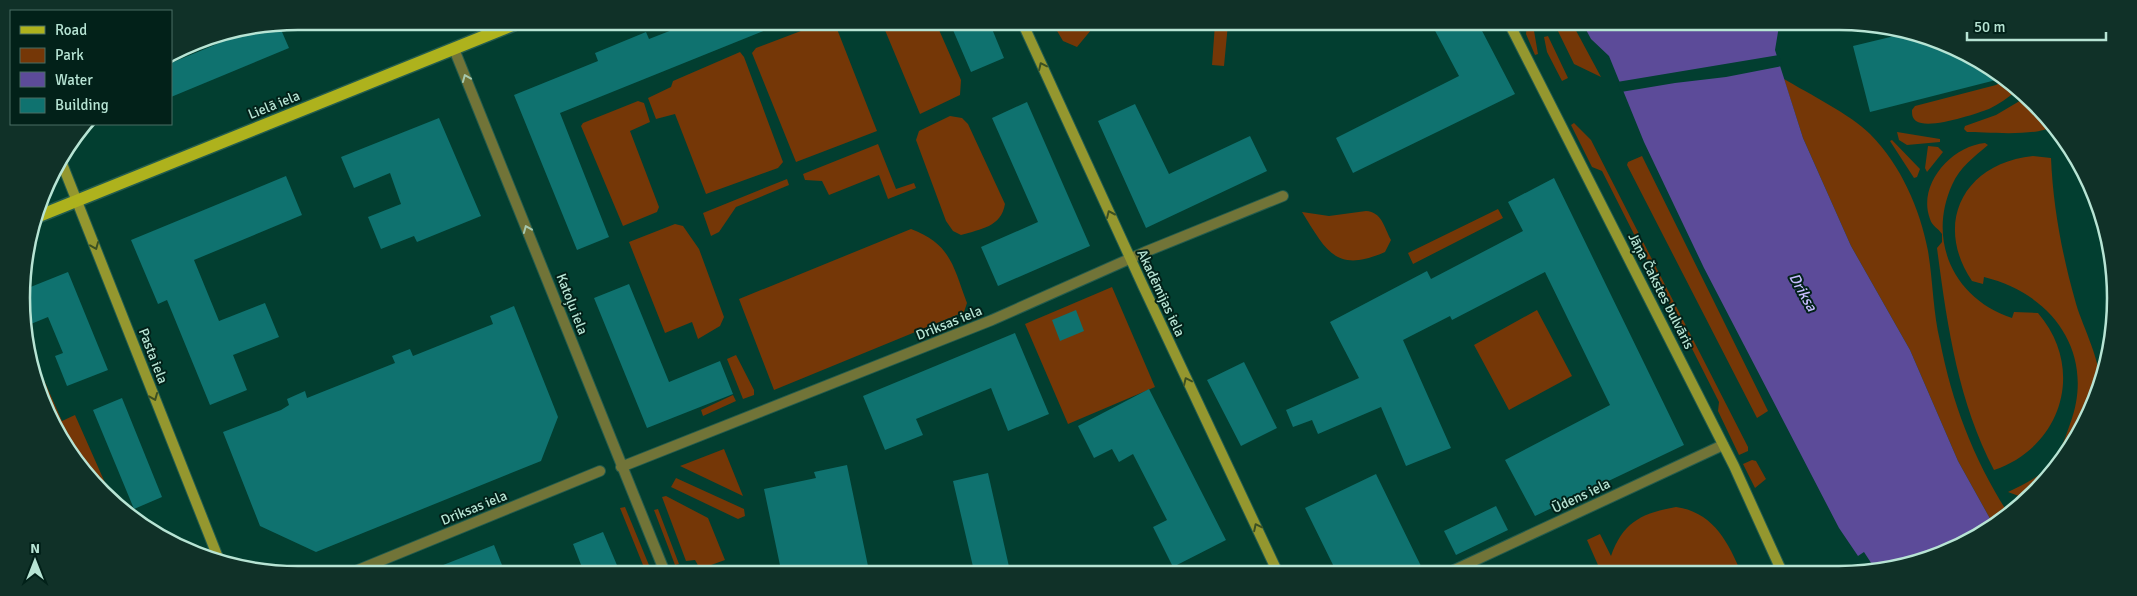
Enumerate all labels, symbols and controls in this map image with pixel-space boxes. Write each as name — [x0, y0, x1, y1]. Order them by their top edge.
legend — [10, 10, 172, 125]
scale bar — [1967, 10, 2106, 42]
text: 50 m — [1974, 18, 2005, 36]
text: Road — [55, 21, 87, 39]
text: Park — [55, 46, 84, 64]
one-way arrow — [1038, 62, 1049, 71]
text: Water — [55, 71, 93, 89]
one-way arrow — [462, 74, 472, 83]
street label: Lielā iela — [246, 87, 302, 123]
text: Building — [55, 96, 109, 114]
one-way arrow — [1105, 210, 1116, 219]
one-way arrow — [523, 225, 533, 234]
street label: Jāņa Čakstes bulvāris — [1624, 230, 1698, 352]
one-way arrow — [89, 241, 99, 250]
street label: Akadēmijas iela — [1133, 247, 1189, 339]
water label: Driksa — [1785, 270, 1821, 315]
street label: Katoļu iela — [553, 271, 591, 337]
street label: Driksas iela — [913, 302, 985, 344]
street label: Pasta iela — [135, 326, 171, 386]
one-way arrow — [1183, 377, 1193, 386]
one-way arrow — [148, 392, 159, 401]
street label: Ūdens iela — [1549, 475, 1613, 517]
street label: Driksas iela — [438, 487, 510, 529]
one-way arrow — [1252, 523, 1263, 532]
north arrow — [10, 536, 60, 586]
text: N — [30, 540, 40, 557]

